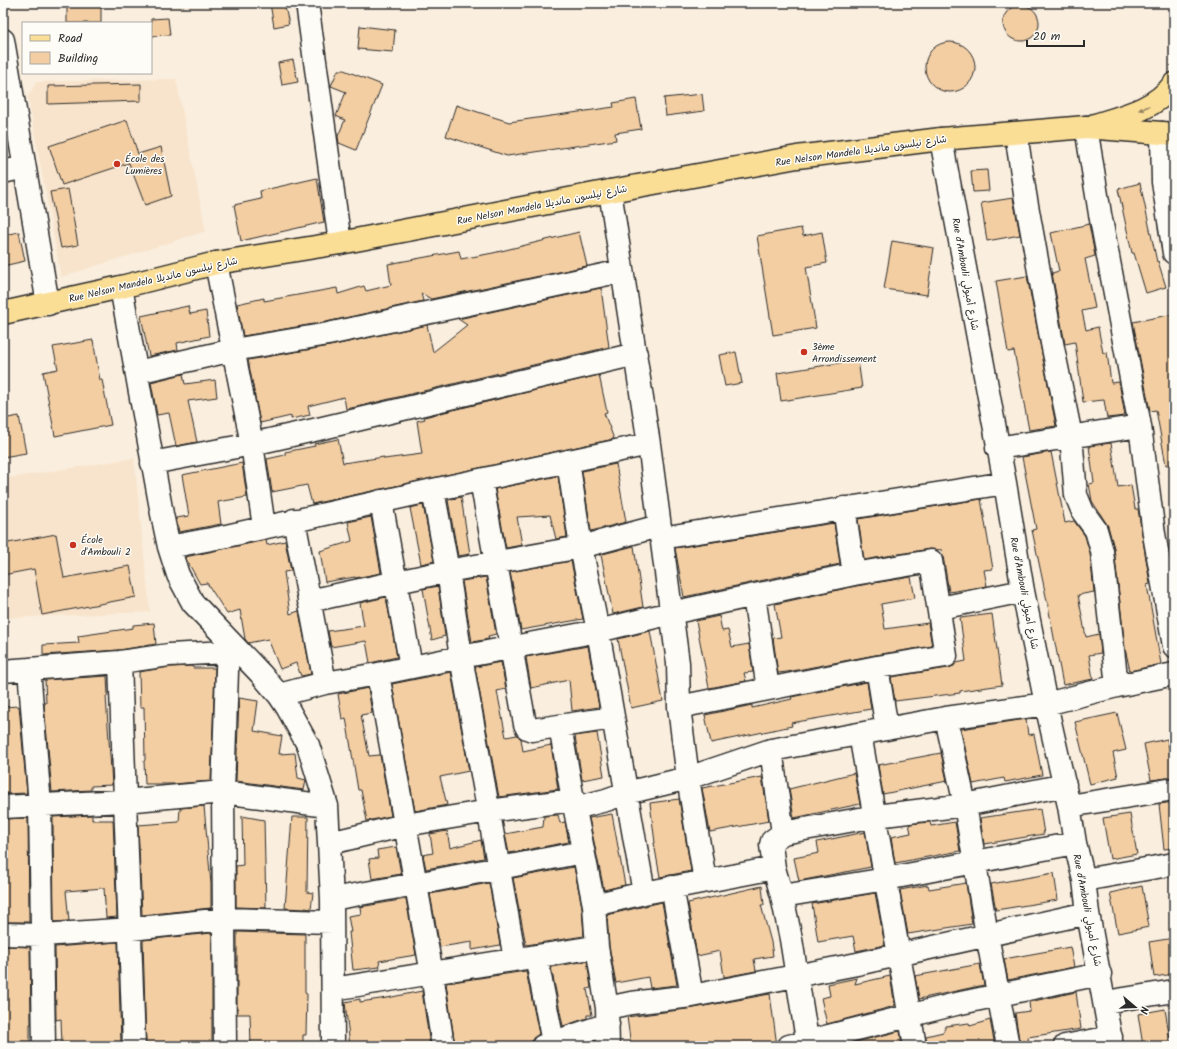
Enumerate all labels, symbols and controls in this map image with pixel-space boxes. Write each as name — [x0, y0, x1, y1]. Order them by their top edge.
legend — [22, 22, 152, 74]
scale bar — [1027, 22, 1084, 48]
text: 20 m — [1033, 27, 1061, 46]
text: Road — [58, 29, 83, 48]
text: Building — [58, 49, 98, 68]
one-way arrow — [1138, 105, 1149, 111]
street label: Rue Nelson Mandela شارع نيلسون مانديلا — [774, 131, 948, 171]
place label: École des Lumières — [125, 151, 165, 179]
marker: École des Lumières — [112, 159, 122, 169]
street label: Rue Nelson Mandela شارع نيلسون مانديلا — [456, 181, 629, 229]
street label: Rue d'Ambouli شارع أمبولي — [946, 217, 983, 332]
street label: Rue Nelson Mandela شارع نيلسون مانديلا — [67, 253, 240, 307]
place label: 3ème Arrondissement — [812, 339, 877, 367]
marker: 3ème Arrondissement — [799, 347, 809, 357]
place label: École d'Ambouli 2 — [81, 532, 131, 560]
street label: Rue d'Ambouli شارع أمبولي — [1004, 536, 1043, 651]
marker: École d'Ambouli 2 — [68, 540, 78, 550]
street label: Rue d'Ambouli شارع أمبولي — [1067, 853, 1106, 968]
north arrow — [1115, 987, 1155, 1027]
text: N — [1134, 1004, 1153, 1016]

